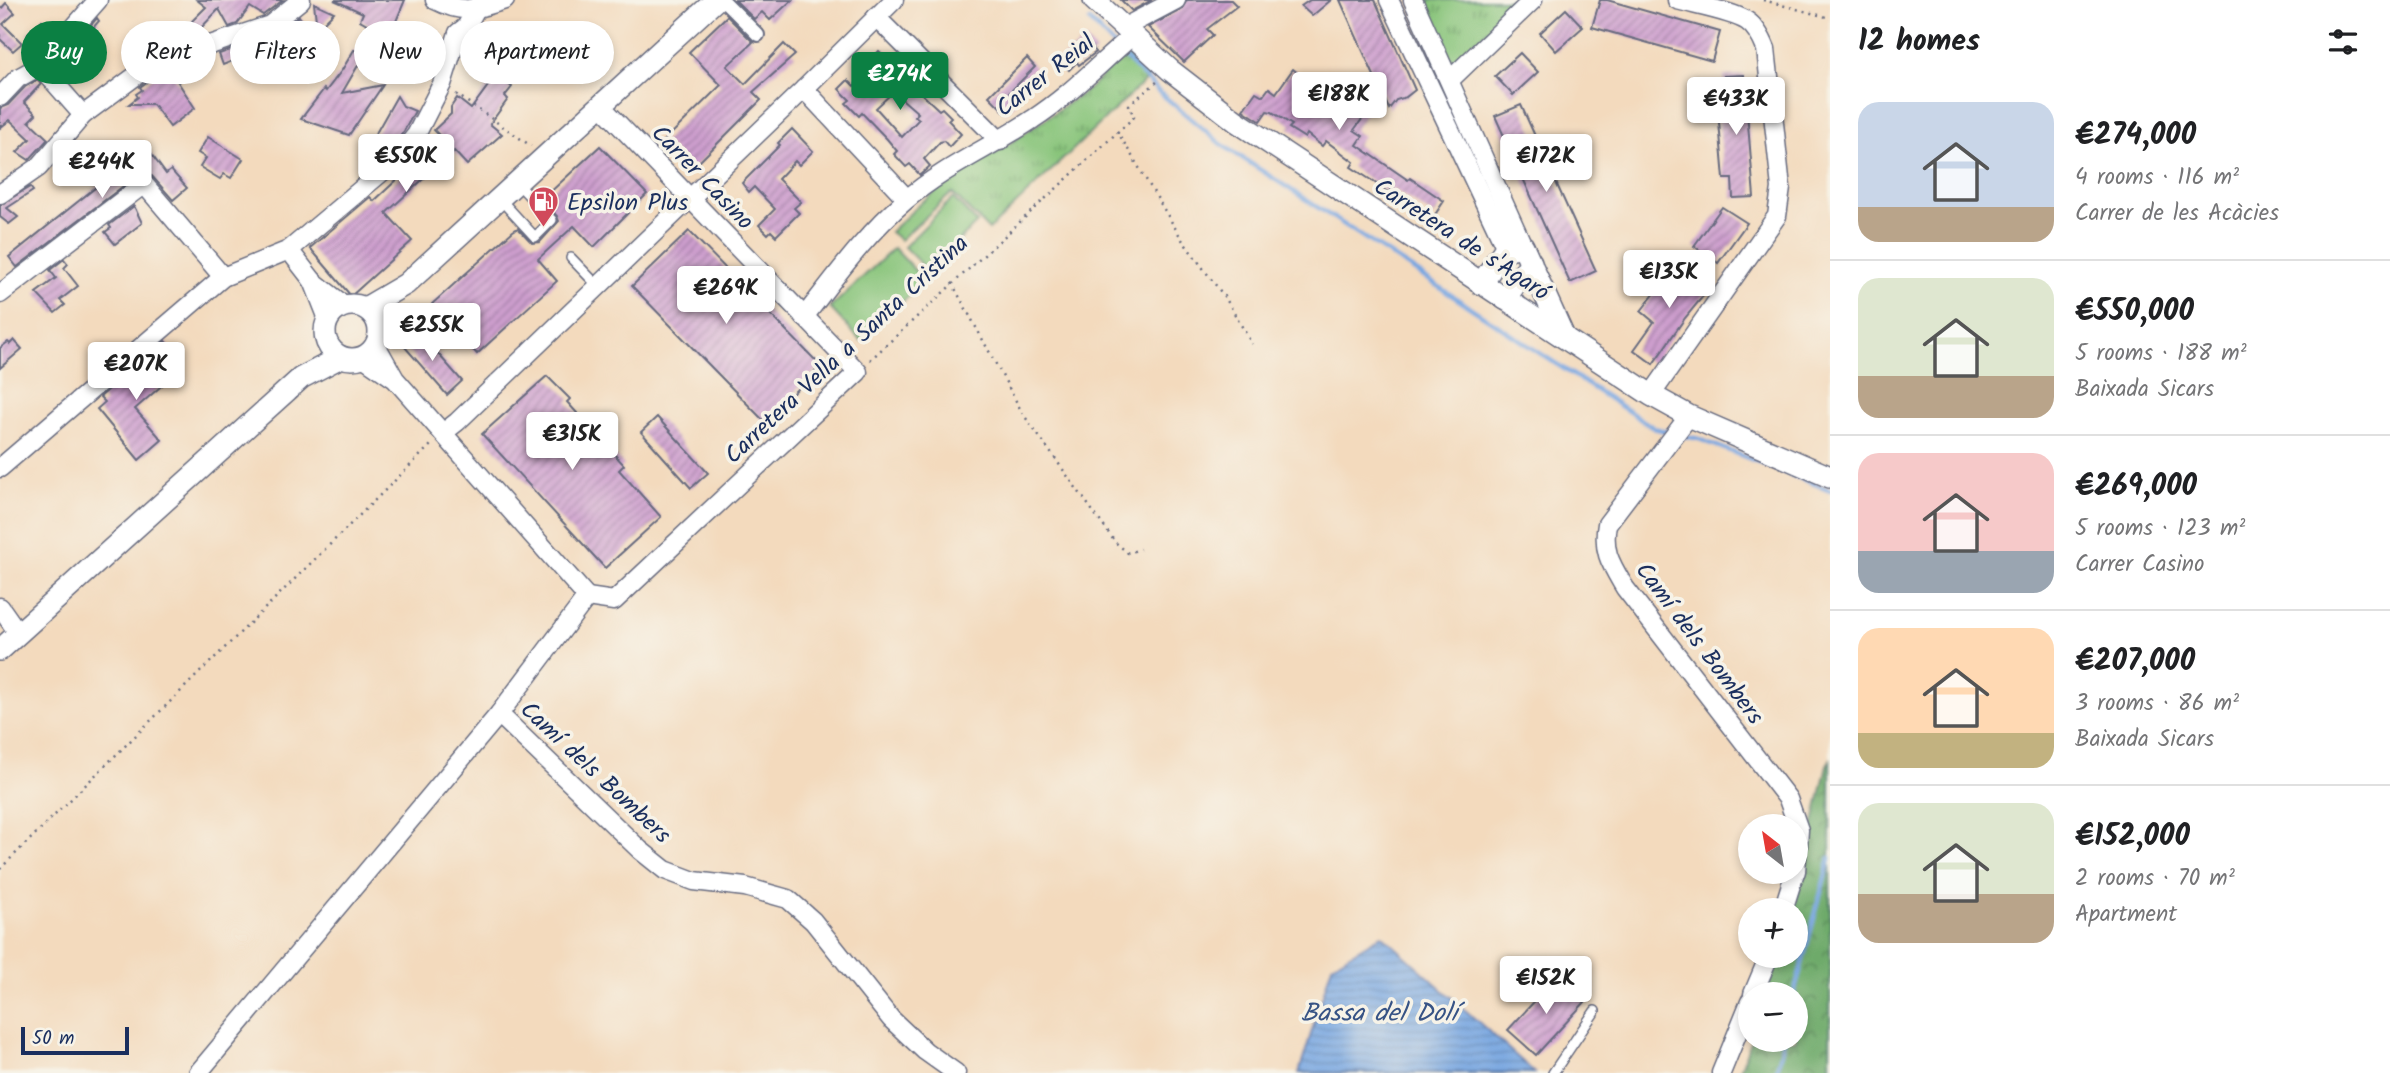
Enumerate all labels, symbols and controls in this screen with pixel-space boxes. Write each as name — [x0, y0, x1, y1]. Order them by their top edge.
text: 12 homes — [1858, 18, 1980, 66]
chip: Buy — [21, 21, 107, 84]
chip: Rent — [121, 21, 216, 84]
chip: Filters — [230, 21, 340, 84]
chip: New — [354, 21, 446, 84]
chip: Apartment — [460, 21, 614, 84]
icon: filters — [2324, 23, 2362, 61]
street label: Carrer Reial — [988, 25, 1104, 128]
pin: €274K — [851, 52, 949, 112]
text: €274K — [867, 57, 933, 93]
pin: €188K — [1290, 72, 1388, 132]
text: €188K — [1308, 77, 1370, 113]
pin: €433K — [1687, 78, 1785, 137]
text: €433K — [1703, 82, 1769, 118]
text: €274,000 — [2075, 112, 2196, 160]
street label: Carrer Casino — [641, 116, 763, 240]
icon: home — [1914, 130, 1998, 214]
pin: €550K — [357, 134, 455, 194]
pin: €172K — [1497, 134, 1595, 194]
text: €550K — [374, 139, 438, 175]
text: €172K — [1516, 139, 1576, 175]
pin: €244K — [53, 140, 151, 200]
text: €244K — [69, 145, 135, 181]
text: 4 rooms · 116 m² — [2075, 160, 2239, 196]
street label: Carretera de s'Agaró — [1365, 169, 1558, 313]
place label: Epsilon Plus — [567, 184, 688, 223]
fuel station icon: Epsilon Plus — [527, 185, 561, 229]
text: Carrer de les Acàcies — [2075, 196, 2279, 232]
street label: Carretera Vella a Santa Cristina — [716, 226, 978, 474]
pin: €135K — [1620, 250, 1718, 310]
text: €135K — [1639, 255, 1699, 291]
pin: €269K — [677, 266, 775, 326]
text: €269K — [693, 271, 759, 307]
text: €550,000 — [2075, 288, 2194, 336]
pin: €255K — [383, 304, 481, 363]
icon: home — [1914, 306, 1998, 390]
text: €255K — [399, 308, 465, 344]
text: 5 rooms · 188 m² — [2075, 336, 2247, 372]
pin: €207K — [87, 342, 185, 402]
text: €207K — [104, 347, 168, 383]
text: Baixada Sicars — [2075, 372, 2214, 408]
pin: €315K — [523, 412, 621, 472]
text: €315K — [542, 417, 602, 453]
text: €269,000 — [2075, 463, 2197, 511]
icon: home — [1914, 481, 1998, 565]
text: 5 rooms · 123 m² — [2075, 511, 2245, 547]
text: Carrer Casino — [2075, 547, 2205, 583]
street label: Camí dels Bombers — [1624, 554, 1773, 734]
text: €207,000 — [2075, 638, 2195, 686]
icon: home — [1914, 656, 1998, 740]
text: 3 rooms · 86 m² — [2075, 686, 2239, 722]
street label: Camí dels Bombers — [510, 692, 680, 854]
text: Baixada Sicars — [2075, 722, 2214, 758]
text: €152,000 — [2075, 813, 2190, 861]
north arrow — [1738, 814, 1808, 884]
map controls — [1738, 814, 1808, 1052]
icon: home — [1914, 831, 1998, 915]
text: 2 rooms · 70 m² — [2075, 861, 2235, 897]
text: Apartment — [2075, 897, 2177, 933]
button: + — [1738, 898, 1808, 968]
pin: €152K — [1497, 956, 1595, 1016]
text: €152K — [1516, 961, 1576, 997]
button: − — [1738, 982, 1808, 1052]
water label: Bassa del Dolí — [1301, 993, 1466, 1035]
scale bar — [21, 1024, 130, 1056]
text: 50 m — [32, 1024, 74, 1054]

